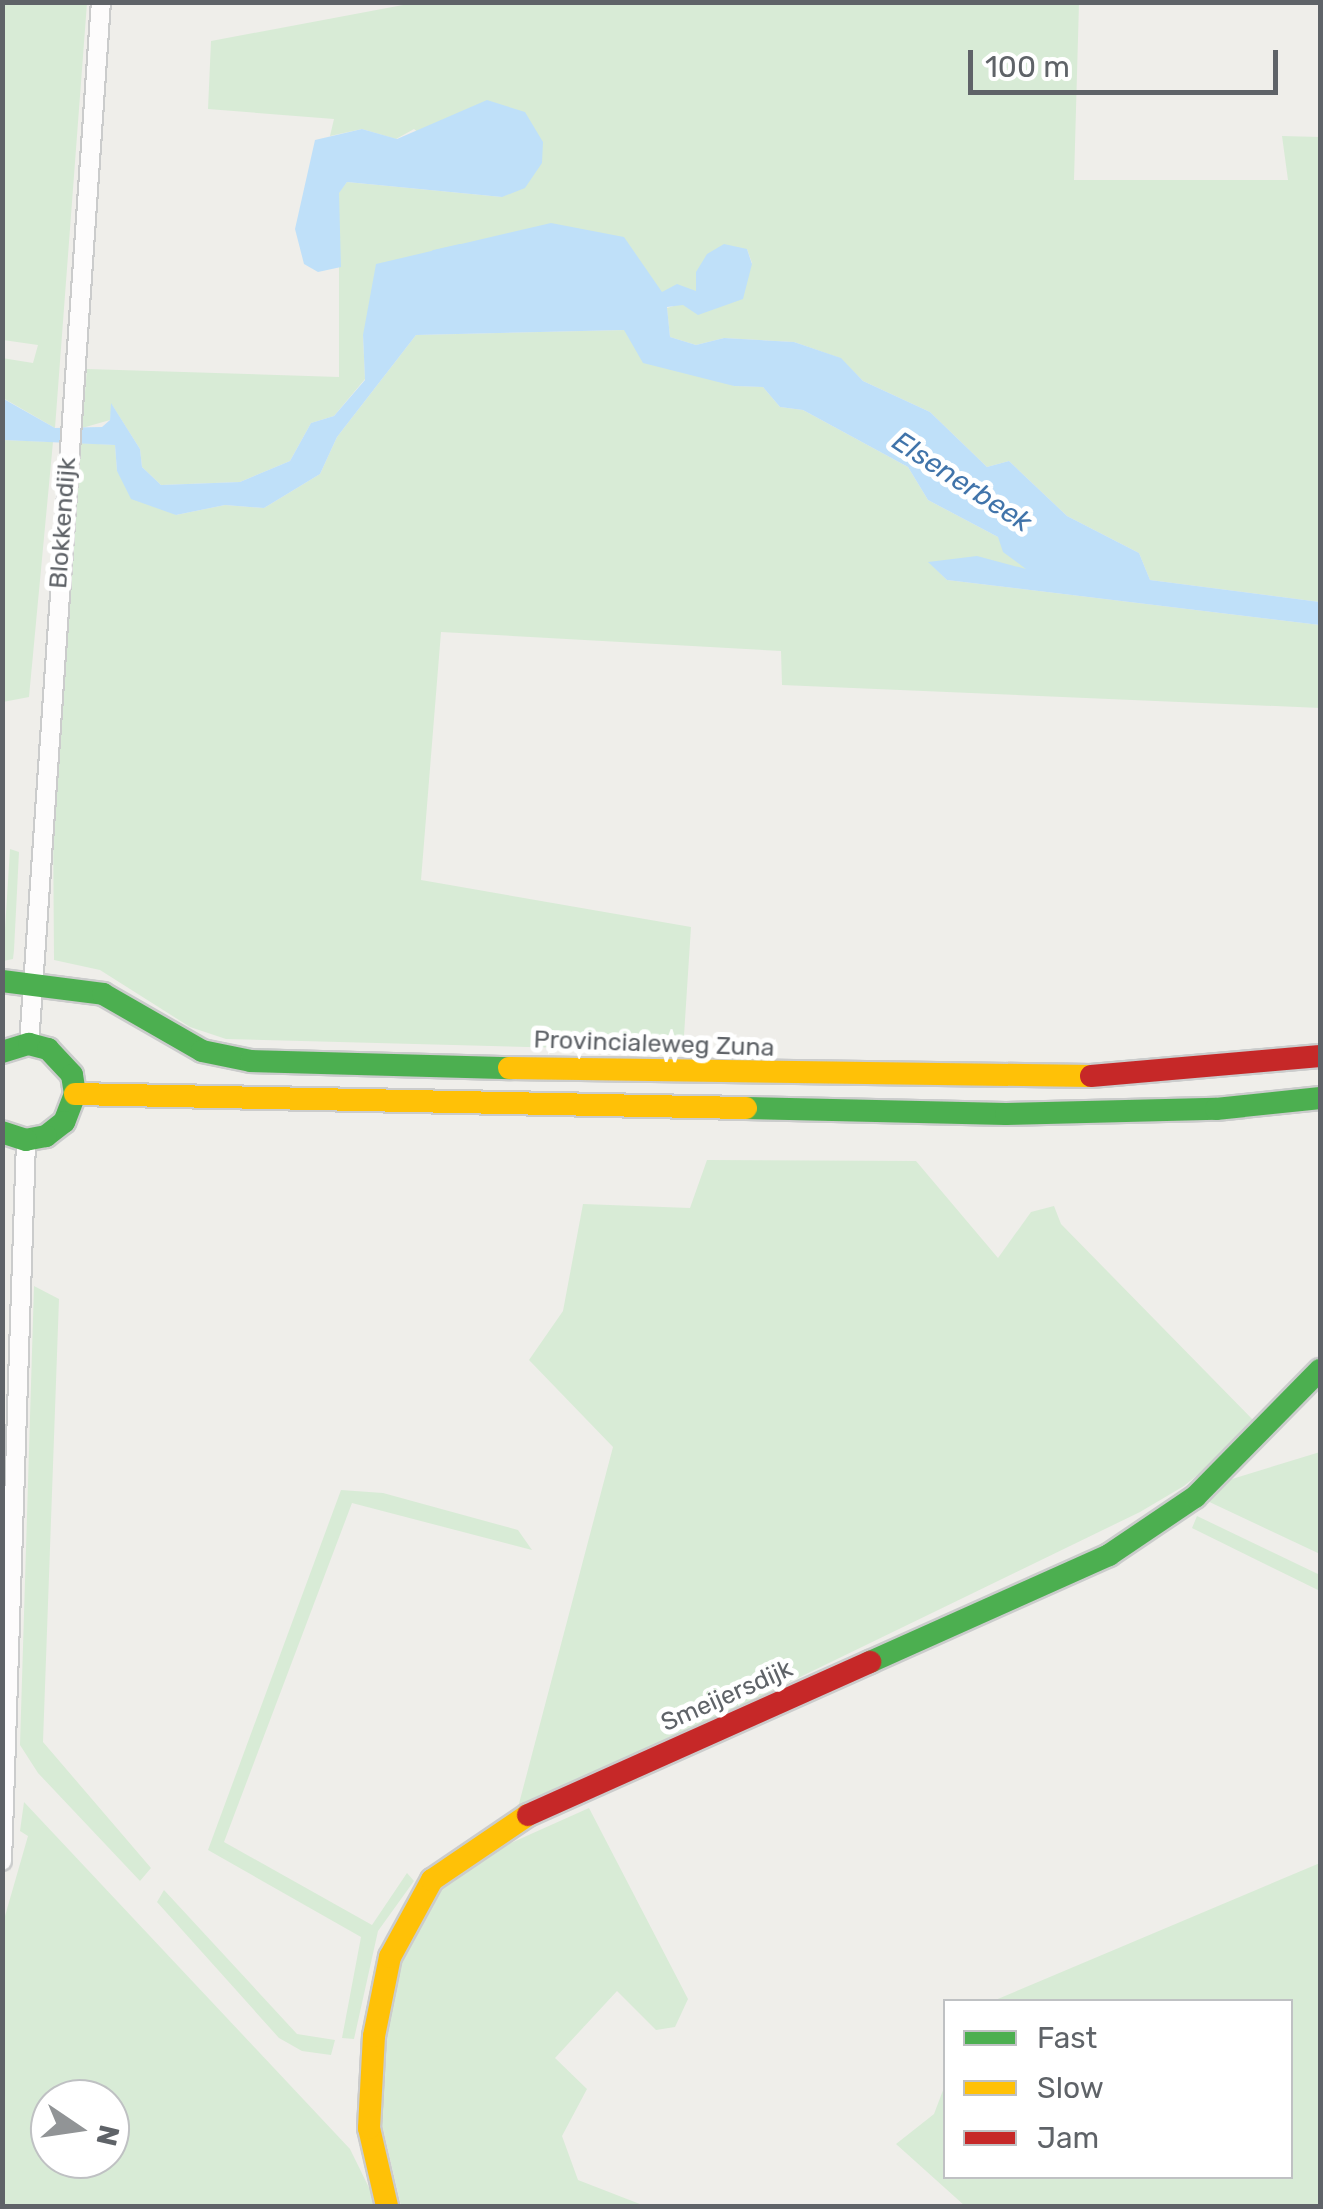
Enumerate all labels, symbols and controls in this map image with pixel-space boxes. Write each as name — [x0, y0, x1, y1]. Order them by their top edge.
scale bar — [973, 30, 1283, 92]
text: 100 m — [985, 49, 1070, 85]
water label: Elsenerbeek — [886, 425, 1038, 539]
street label: Blokkendijk — [43, 456, 83, 590]
street label: Provincialeweg Zuna — [533, 1025, 775, 1063]
street label: Smeijersdijk — [657, 1654, 797, 1738]
legend — [943, 1999, 1293, 2179]
text: Fast — [1037, 2020, 1097, 2056]
text: Slow — [1037, 2070, 1104, 2106]
north arrow — [30, 2079, 130, 2179]
text: Jam — [1037, 2120, 1099, 2156]
text: N — [89, 2122, 126, 2149]

